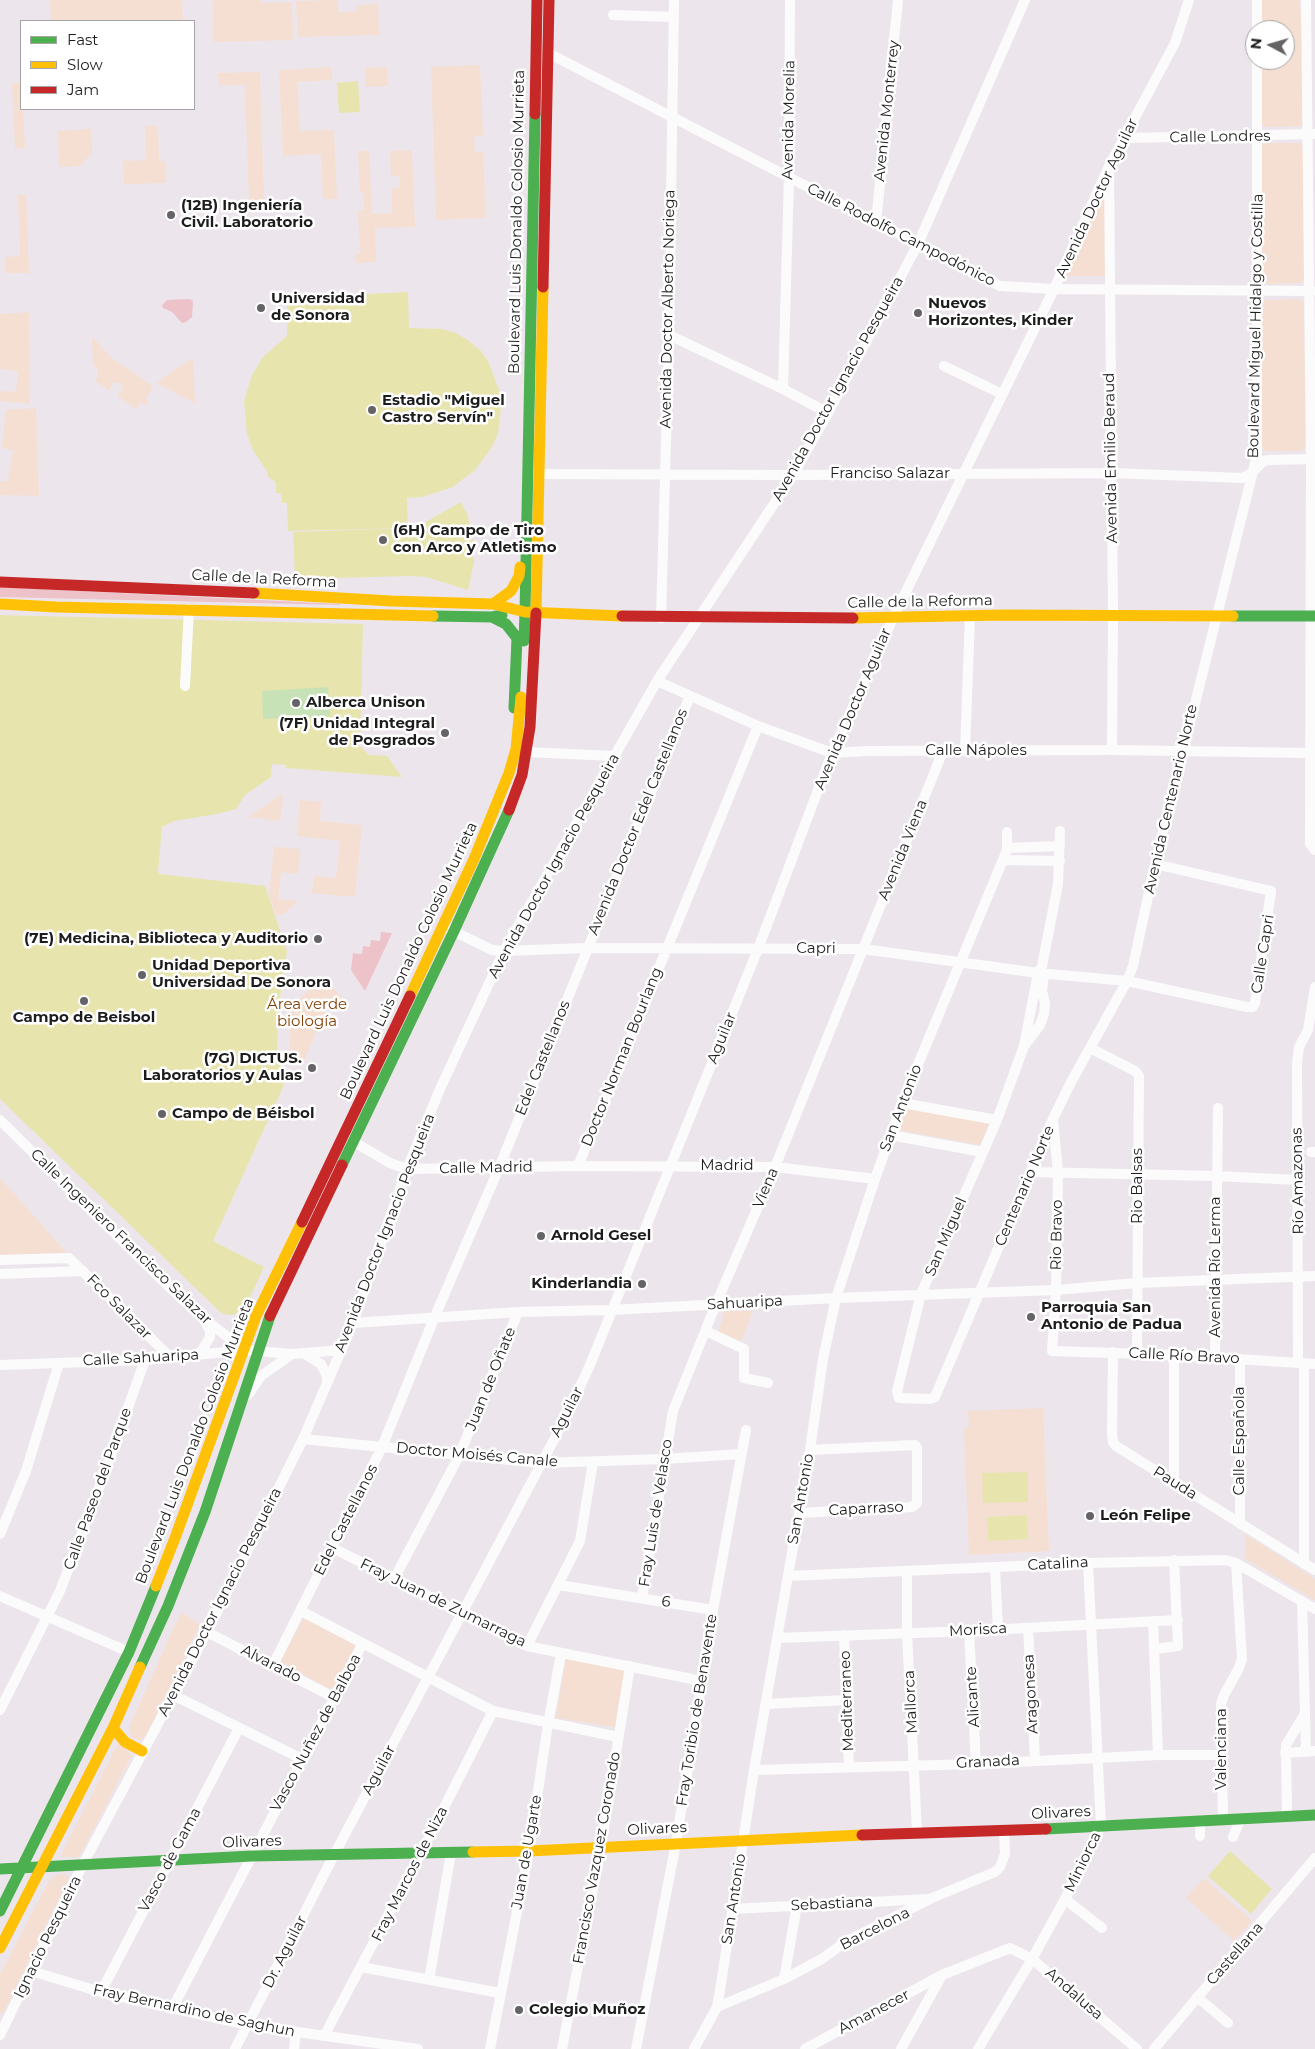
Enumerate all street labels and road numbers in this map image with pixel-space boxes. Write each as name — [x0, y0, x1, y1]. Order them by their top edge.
street label: Avenida Monterrey — [871, 39, 903, 183]
street label: Avenida Morelia — [779, 60, 799, 180]
street label: Boulevard Luis Donaldo Colosio Murrieta — [505, 70, 529, 374]
street label: Avenida Doctor Aguilar — [1052, 115, 1142, 281]
street label: Calle Londres — [1169, 127, 1271, 147]
street label: Calle Rodolfo Campodónico — [804, 180, 998, 290]
street label: Avenida Doctor Alberto Noriega — [657, 189, 679, 429]
street label: Boulevard Miguel Hidalgo y Costilla — [1245, 193, 1267, 459]
street label: Avenida Doctor Ignacio Pesqueira — [769, 274, 907, 504]
street label: Avenida Emilio Beraud — [1101, 372, 1121, 544]
street label: Franciso Salazar — [830, 465, 950, 483]
street label: Calle de la Reforma — [191, 566, 337, 592]
street label: Calle de la Reforma — [847, 592, 993, 612]
street label: Avenida Doctor Aguilar — [811, 625, 895, 793]
street label: Avenida Centenario Norte — [1140, 703, 1202, 895]
street label: Avenida Doctor Edel Castellanos — [584, 706, 692, 938]
street label: Calle Nápoles — [925, 742, 1027, 760]
street label: Avenida Doctor Ignacio Pesqueira — [485, 751, 623, 981]
street label: Avenida Viena — [875, 797, 931, 903]
street label: Boulevard Luis Donaldo Colosio Murrieta — [336, 819, 482, 1103]
street label: Calle Capri — [1248, 913, 1278, 995]
street label: Capri — [796, 940, 836, 958]
street label: Doctor Norman Bourlang — [578, 965, 666, 1149]
street label: Edel Castellanos — [512, 998, 574, 1118]
street label: Aguilar — [704, 1010, 740, 1066]
street label: San Antonio — [876, 1062, 926, 1154]
street label: Avenida Doctor Ignacio Pesqueira — [331, 1111, 439, 1355]
street label: Centenario Norte — [991, 1123, 1059, 1249]
street label: Río Amazonas — [1288, 1127, 1308, 1235]
street label: Calle Ingeniero Francisco Salazar — [26, 1145, 216, 1329]
street label: Rio Balsas — [1129, 1148, 1147, 1224]
street label: Madrid — [700, 1157, 754, 1175]
street label: Calle Madrid — [439, 1158, 533, 1178]
street label: Viena — [749, 1165, 783, 1211]
street label: San Miguel — [921, 1195, 971, 1279]
street label: Avenida Río Lerma — [1207, 1196, 1225, 1338]
street label: Rio Bravo — [1047, 1199, 1067, 1271]
street label: Fco Salazar — [83, 1271, 155, 1343]
street label: Sahuaripa — [707, 1292, 783, 1314]
street label: Boulevard Luis Donaldo Colosio Murrieta — [132, 1296, 258, 1586]
street label: Juan de Oñate — [462, 1325, 520, 1433]
street label: Calle Río Bravo — [1128, 1344, 1240, 1368]
street label: Calle Sahuaripa — [82, 1346, 200, 1370]
street label: Aguilar — [547, 1384, 587, 1440]
street label: Calle Española — [1231, 1386, 1249, 1496]
street label: Calle Paseo del Parque — [60, 1405, 136, 1573]
street label: Fray Luis de Velasco — [635, 1438, 677, 1588]
street label: Doctor Moisés Canale — [395, 1439, 559, 1471]
street label: San Antonio — [784, 1452, 818, 1546]
street label: Edel Castellanos — [310, 1461, 382, 1579]
street label: Pauda — [1150, 1463, 1200, 1503]
street label: Avenida Doctor Ignacio Pesqueira — [154, 1485, 286, 1719]
street label: Caparraso — [828, 1498, 904, 1520]
street label: Catalina — [1027, 1553, 1089, 1575]
street label: Fray Juan de Zumarraga — [357, 1555, 529, 1651]
street label: 6 — [660, 1592, 672, 1612]
street label: Fray Toribio de Benavente — [673, 1613, 721, 1807]
street label: Morisca — [948, 1619, 1008, 1641]
street label: Alvarado — [238, 1641, 304, 1687]
street label: Mediterraneo — [836, 1650, 858, 1752]
street label: Vasco Nuñez de Balboa — [267, 1651, 365, 1815]
street label: Aragonesa — [1020, 1654, 1042, 1734]
street label: Alicante — [962, 1666, 984, 1728]
street label: Mallorca — [900, 1670, 922, 1734]
street label: Valenciana — [1213, 1708, 1231, 1790]
street label: Aguilar — [358, 1742, 400, 1798]
street label: Francisco Vazquez Coronado — [569, 1750, 625, 1966]
street label: Granada — [956, 1751, 1020, 1773]
street label: Juan de Ugarte — [508, 1793, 546, 1911]
street label: Olivares — [1031, 1802, 1091, 1824]
street label: Fray Marcos de Niza — [368, 1803, 452, 1945]
street label: Vasco de Gama — [135, 1805, 205, 1915]
street label: Olivares — [627, 1818, 687, 1840]
street label: Miniorca — [1061, 1829, 1105, 1895]
street label: Olivares — [222, 1832, 282, 1852]
street label: San Antonio — [718, 1852, 750, 1946]
street label: Ignacio Pesqueira — [11, 1873, 85, 2001]
street label: Sebastiana — [790, 1893, 874, 1915]
street label: Barcelona — [837, 1904, 913, 1954]
street label: Dr. Aguilar — [259, 1913, 311, 1991]
street label: Castellana — [1203, 1919, 1267, 1989]
street label: Andalusa — [1042, 1964, 1106, 2024]
street label: Fray Bernardino de Saghun — [91, 1981, 297, 2041]
street label: Amanecer — [835, 1986, 913, 2038]

